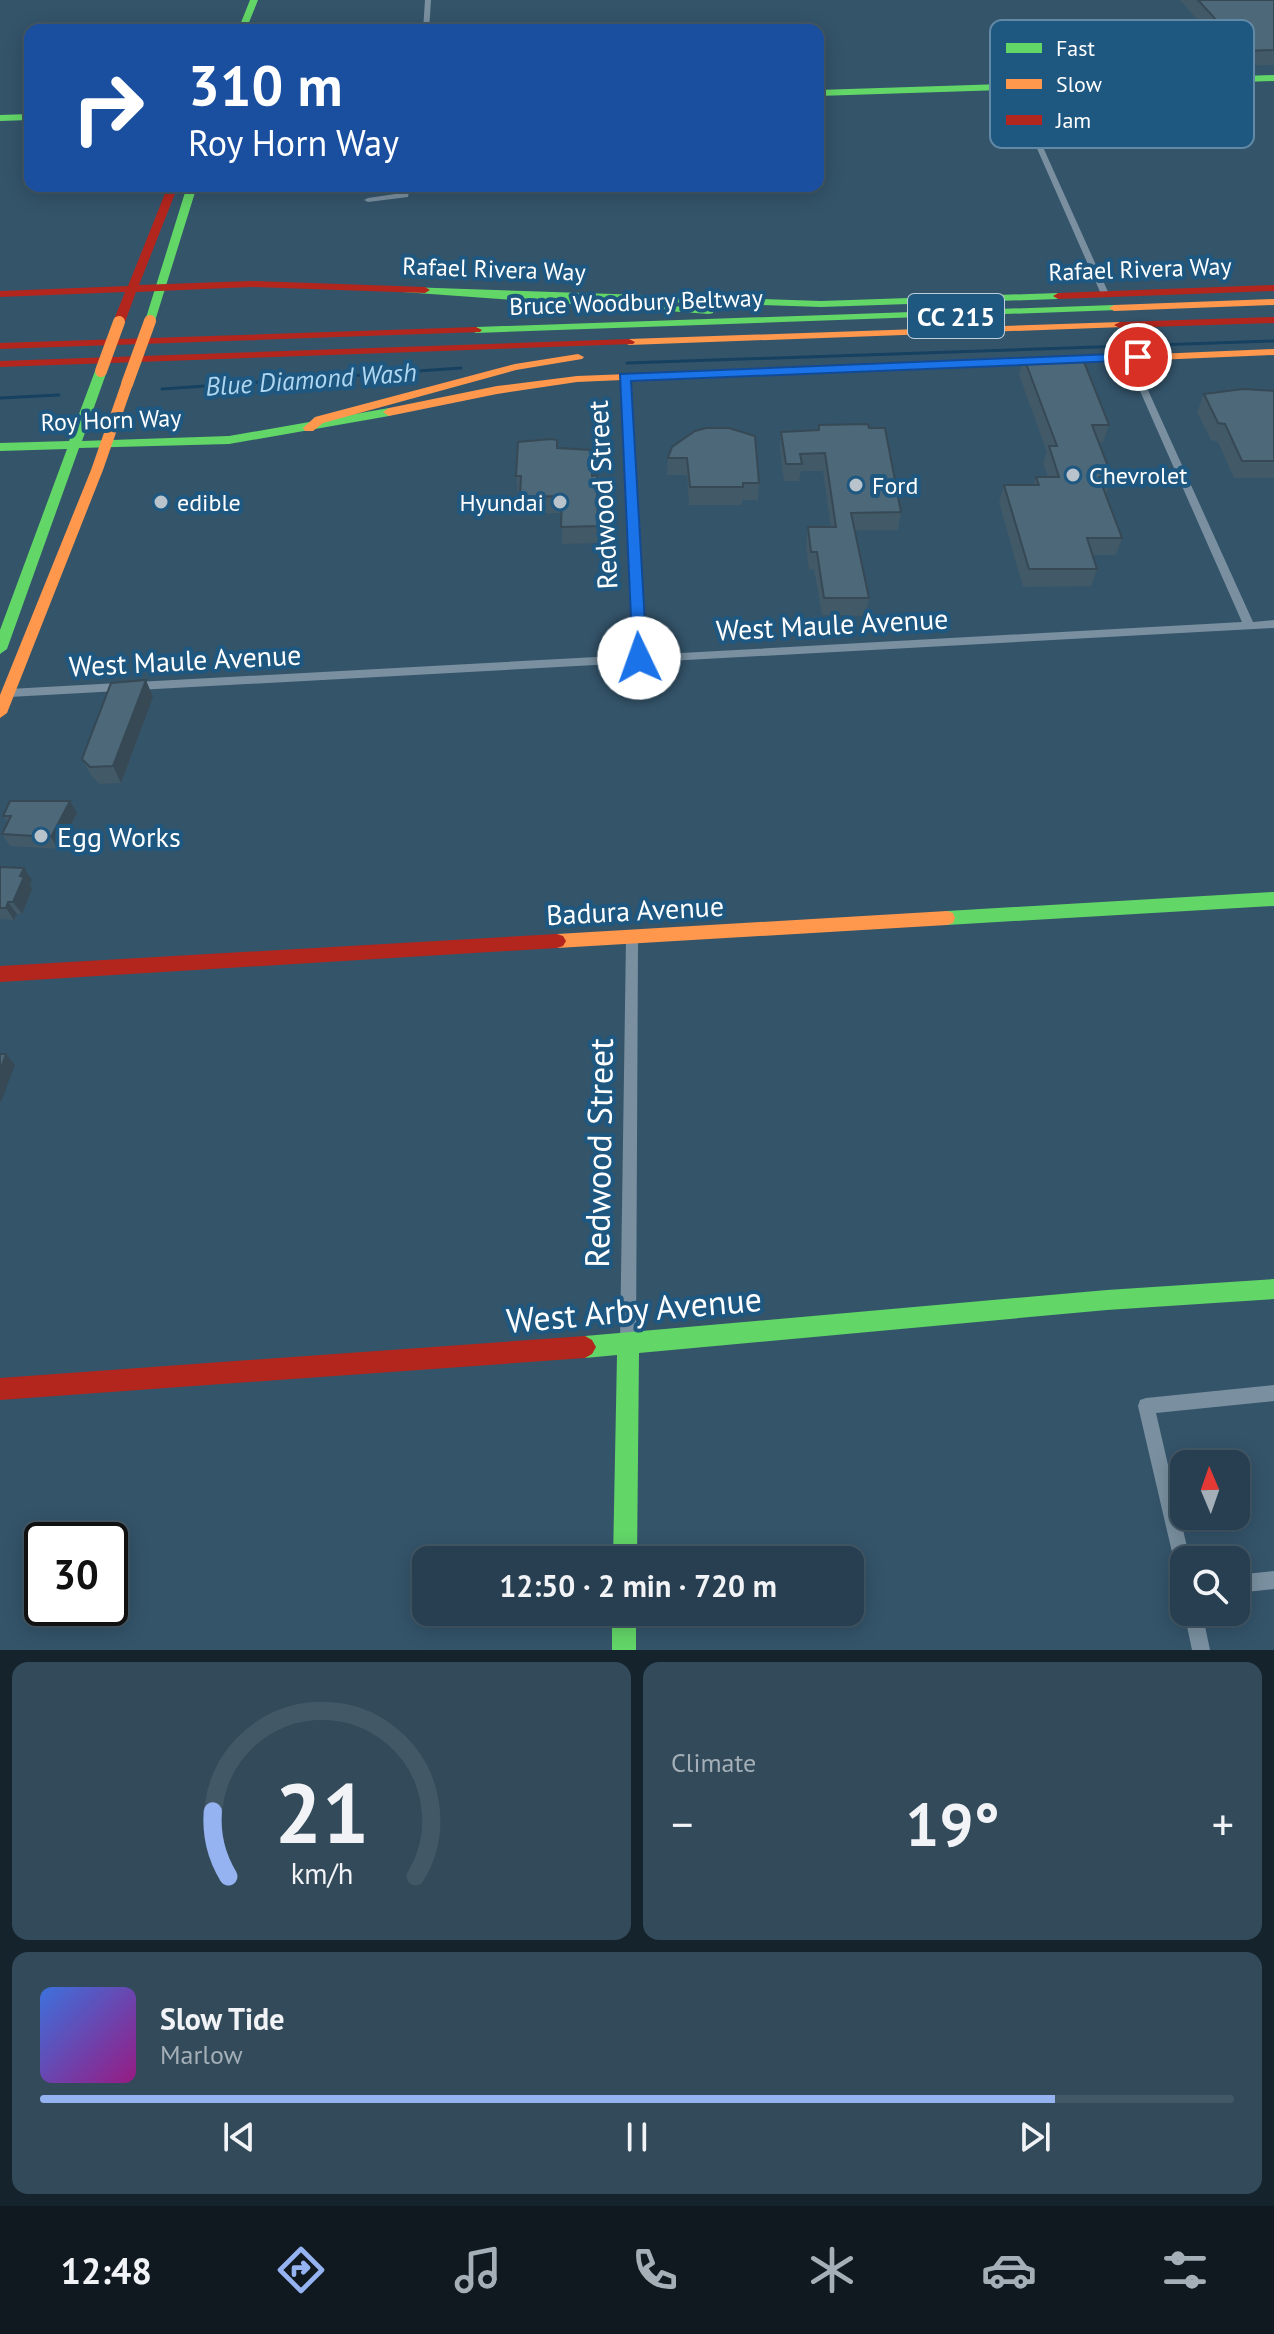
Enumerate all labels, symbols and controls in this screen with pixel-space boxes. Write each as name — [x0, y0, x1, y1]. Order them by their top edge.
legend — [990, 20, 1254, 148]
text: Fast — [1056, 34, 1096, 62]
text: 310 m — [188, 49, 343, 121]
icon: right — [56, 56, 160, 160]
text: Slow — [1056, 70, 1102, 98]
text: Jam — [1055, 106, 1091, 134]
text: Roy Horn Way — [188, 119, 399, 166]
street label: Rafael Rivera Way — [402, 250, 586, 288]
street label: Rafael Rivera Way — [1048, 250, 1232, 288]
street label: Bruce Woodbury Beltway — [509, 282, 763, 322]
road number: CC 215 — [908, 294, 1004, 338]
pin — [1104, 323, 1172, 391]
icon: arrive — [1116, 335, 1160, 379]
water label: Blue Diamond Wash — [204, 355, 418, 403]
street label: Redwood Street — [579, 399, 625, 590]
street label: Roy Horn Way — [40, 402, 182, 438]
place label: Chevrolet — [1089, 460, 1187, 491]
marker: Chevrolet — [1064, 466, 1082, 484]
place label: Ford — [872, 470, 918, 501]
marker: Ford — [847, 476, 865, 494]
place label: edible — [177, 487, 241, 518]
place label: Hyundai — [459, 487, 544, 518]
marker: edible — [152, 493, 170, 511]
marker: Hyundai — [551, 493, 569, 511]
street label: West Maule Avenue — [715, 599, 949, 649]
position arrow — [597, 616, 681, 700]
street label: West Maule Avenue — [68, 635, 302, 685]
place label: Egg Works — [57, 818, 181, 855]
marker: Egg Works — [32, 827, 50, 845]
street label: Badura Avenue — [545, 887, 725, 933]
street label: Redwood Street — [574, 1037, 622, 1268]
street label: West Arby Avenue — [505, 1276, 763, 1342]
north arrow — [1170, 1450, 1250, 1530]
map controls — [1170, 1450, 1250, 1626]
speed limit sign: 30 — [24, 1522, 128, 1626]
button: search — [1170, 1546, 1250, 1626]
text: 12:50 · 2 min · 720 m — [499, 1566, 777, 1605]
text: Climate — [671, 1746, 756, 1779]
text: 21 — [274, 1758, 369, 1866]
text: 19° — [905, 1785, 1000, 1863]
text: − — [671, 1795, 693, 1852]
text: + — [1212, 1795, 1234, 1852]
text: km/h — [290, 1855, 353, 1892]
text: Slow Tide — [160, 1999, 285, 2038]
text: Marlow — [160, 2038, 243, 2071]
icon: previous — [217, 2115, 261, 2159]
icon: pause — [615, 2115, 659, 2159]
icon: next — [1013, 2115, 1057, 2159]
icon: directions — [273, 2242, 329, 2298]
icon: music — [450, 2242, 506, 2298]
icon: phone — [627, 2242, 683, 2298]
icon: climate — [804, 2242, 860, 2298]
icon: car — [981, 2242, 1037, 2298]
icon: filters — [1157, 2242, 1213, 2298]
text: 12:48 — [60, 2247, 152, 2294]

